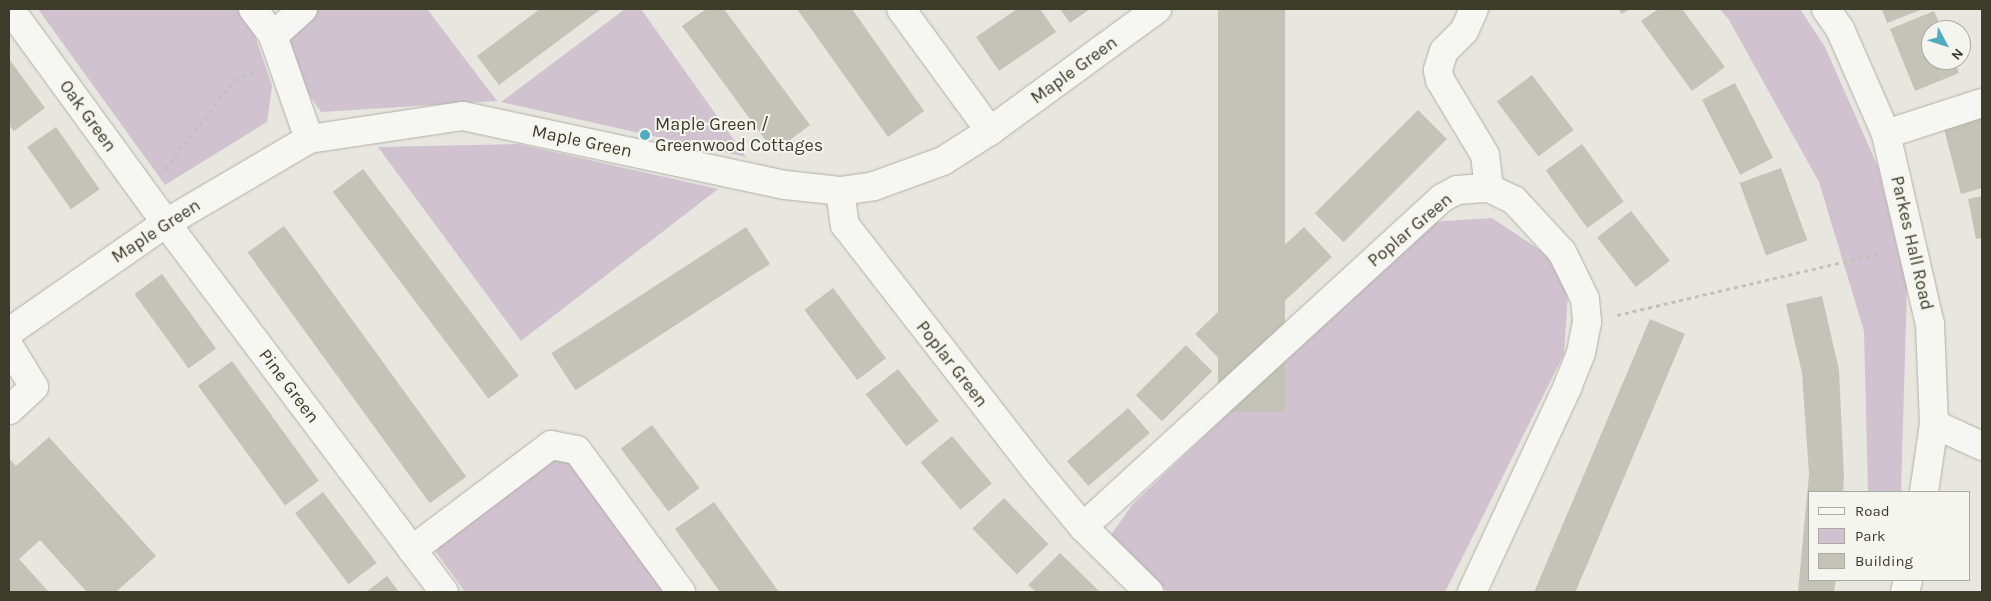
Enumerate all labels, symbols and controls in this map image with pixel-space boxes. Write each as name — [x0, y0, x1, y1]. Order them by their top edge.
north arrow — [1921, 20, 1971, 70]
street label: Maple Green — [1027, 31, 1121, 109]
text: N — [1947, 45, 1967, 64]
street label: Oak Green — [55, 76, 121, 156]
place label: Maple Green / Greenwood Cottages — [655, 114, 823, 156]
street label: Maple Green — [530, 120, 634, 162]
marker: Maple Green / Greenwood Cottages — [639, 129, 651, 141]
street label: Parkes Hall Road — [1886, 174, 1938, 312]
street label: Poplar Green — [1363, 188, 1457, 272]
street label: Maple Green — [107, 194, 205, 268]
street label: Poplar Green — [912, 317, 992, 411]
street label: Pine Green — [254, 345, 324, 427]
legend — [1808, 491, 1971, 581]
text: Road — [1855, 502, 1890, 520]
text: Park — [1855, 527, 1885, 545]
text: Building — [1855, 552, 1913, 570]

